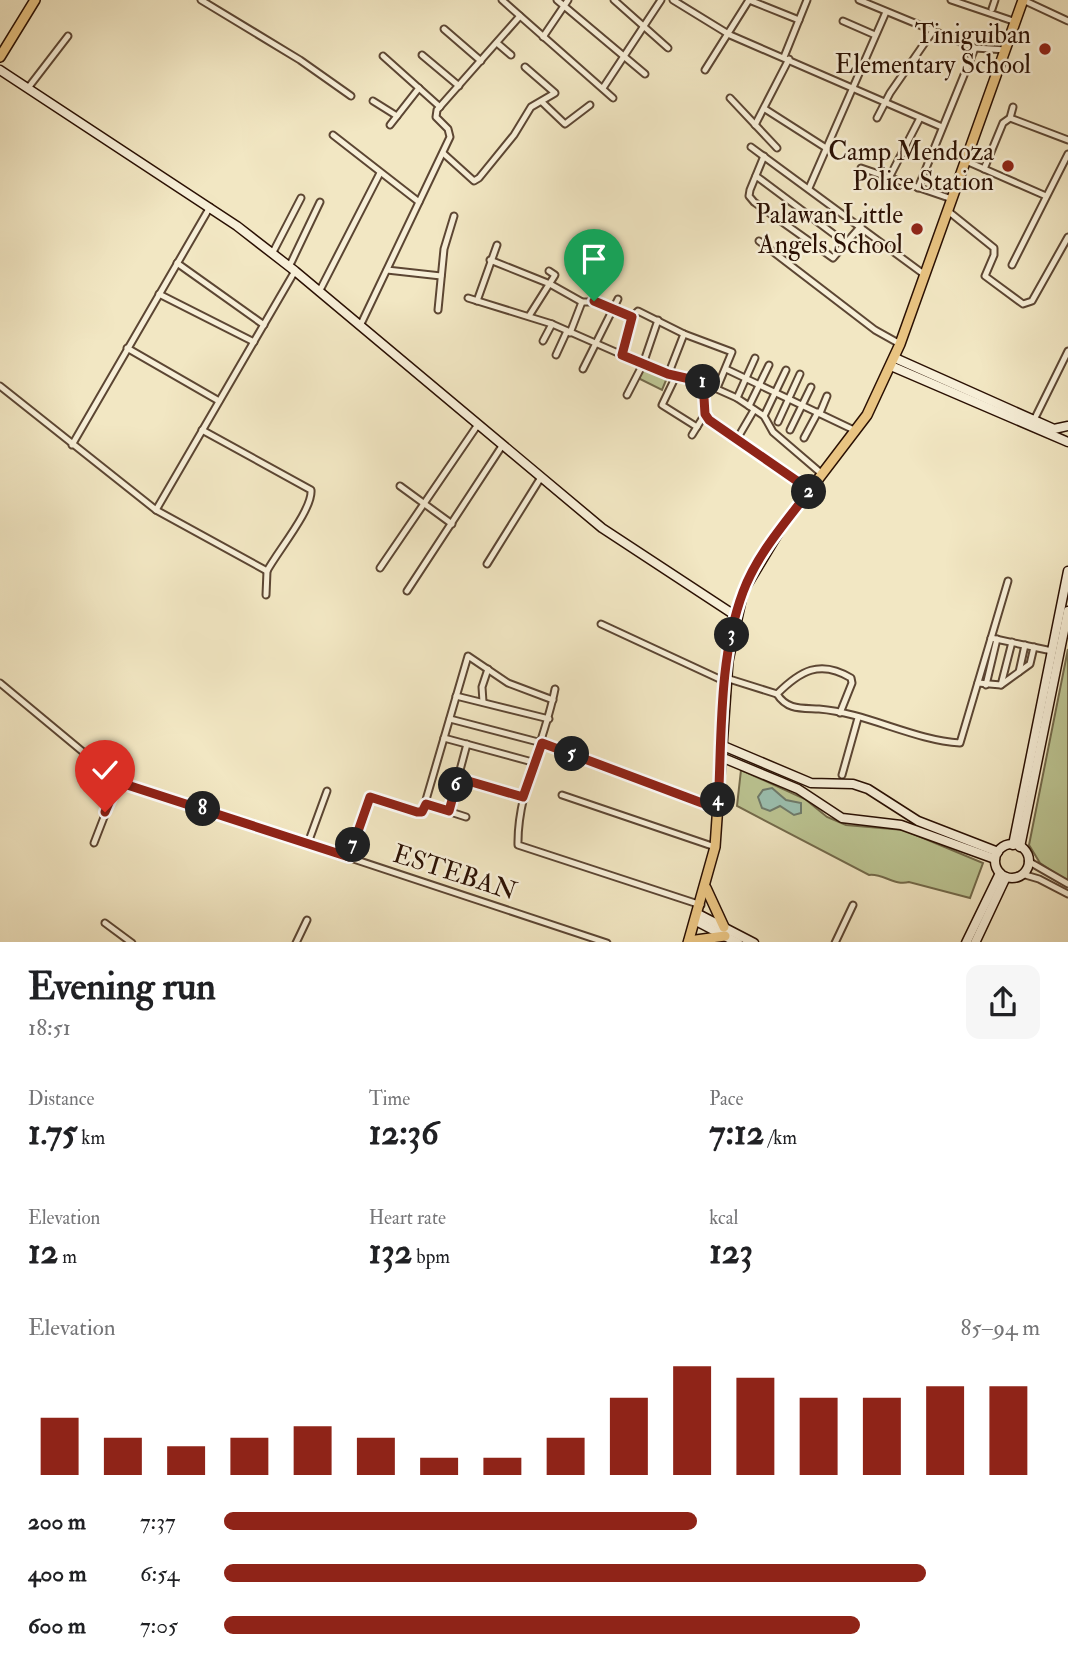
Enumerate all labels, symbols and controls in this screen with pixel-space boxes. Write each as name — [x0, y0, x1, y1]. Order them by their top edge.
place label: Tiniguiban Elementary School — [835, 19, 1031, 81]
marker: Tiniguiban Elementary School — [1037, 41, 1053, 57]
place label: Camp Mendoza Police Station — [828, 136, 994, 198]
marker: Camp Mendoza Police Station — [1000, 158, 1016, 174]
place label: Palawan Little Angels School — [755, 199, 903, 261]
marker: Palawan Little Angels School — [909, 221, 925, 237]
pin — [564, 229, 624, 301]
icon: arrive — [575, 240, 613, 278]
pin: 1 — [686, 364, 720, 400]
text: 1 — [699, 369, 706, 393]
pin: 2 — [792, 475, 826, 510]
text: 2 — [804, 479, 813, 503]
pin: 3 — [714, 618, 750, 652]
text: 3 — [728, 622, 735, 646]
pin: 5 — [554, 736, 590, 772]
pin — [75, 740, 135, 812]
text: 5 — [567, 741, 576, 765]
icon: check — [86, 751, 124, 789]
pin: 6 — [438, 768, 474, 802]
text: 6 — [451, 772, 460, 796]
pin: 4 — [700, 782, 736, 818]
text: 4 — [712, 787, 723, 811]
pin: 8 — [186, 792, 220, 826]
text: 8 — [198, 796, 207, 820]
pin: 7 — [336, 828, 370, 862]
text: 7 — [348, 832, 357, 856]
street label: ESTEBAN — [389, 838, 521, 908]
text: Evening run — [28, 963, 216, 1011]
button: share — [966, 965, 1040, 1039]
text: 18:51 — [28, 1013, 71, 1042]
text: Distance — [28, 1087, 94, 1111]
text: Time — [369, 1087, 410, 1111]
text: Pace — [709, 1087, 743, 1111]
text: 1.75 — [28, 1111, 77, 1155]
text: 12:36 — [369, 1111, 439, 1155]
text: 7:12 — [709, 1111, 764, 1155]
text: km — [77, 1126, 105, 1150]
text: /km — [764, 1126, 797, 1150]
text: Elevation — [28, 1206, 100, 1230]
text: Heart rate — [369, 1206, 446, 1230]
text: kcal — [709, 1206, 738, 1230]
text: 12 — [28, 1230, 58, 1274]
text: 132 — [369, 1230, 412, 1274]
text: 123 — [709, 1230, 753, 1274]
text: m — [58, 1245, 77, 1269]
text: bpm — [412, 1245, 450, 1269]
text: Elevation — [28, 1313, 116, 1342]
text: 85–94 m — [961, 1313, 1040, 1342]
text: 200 m — [28, 1507, 86, 1536]
text: 7:37 — [140, 1507, 176, 1536]
text: 400 m — [28, 1559, 87, 1588]
text: 6:54 — [140, 1559, 179, 1588]
text: 600 m — [28, 1611, 86, 1640]
text: 7:05 — [140, 1611, 178, 1640]

